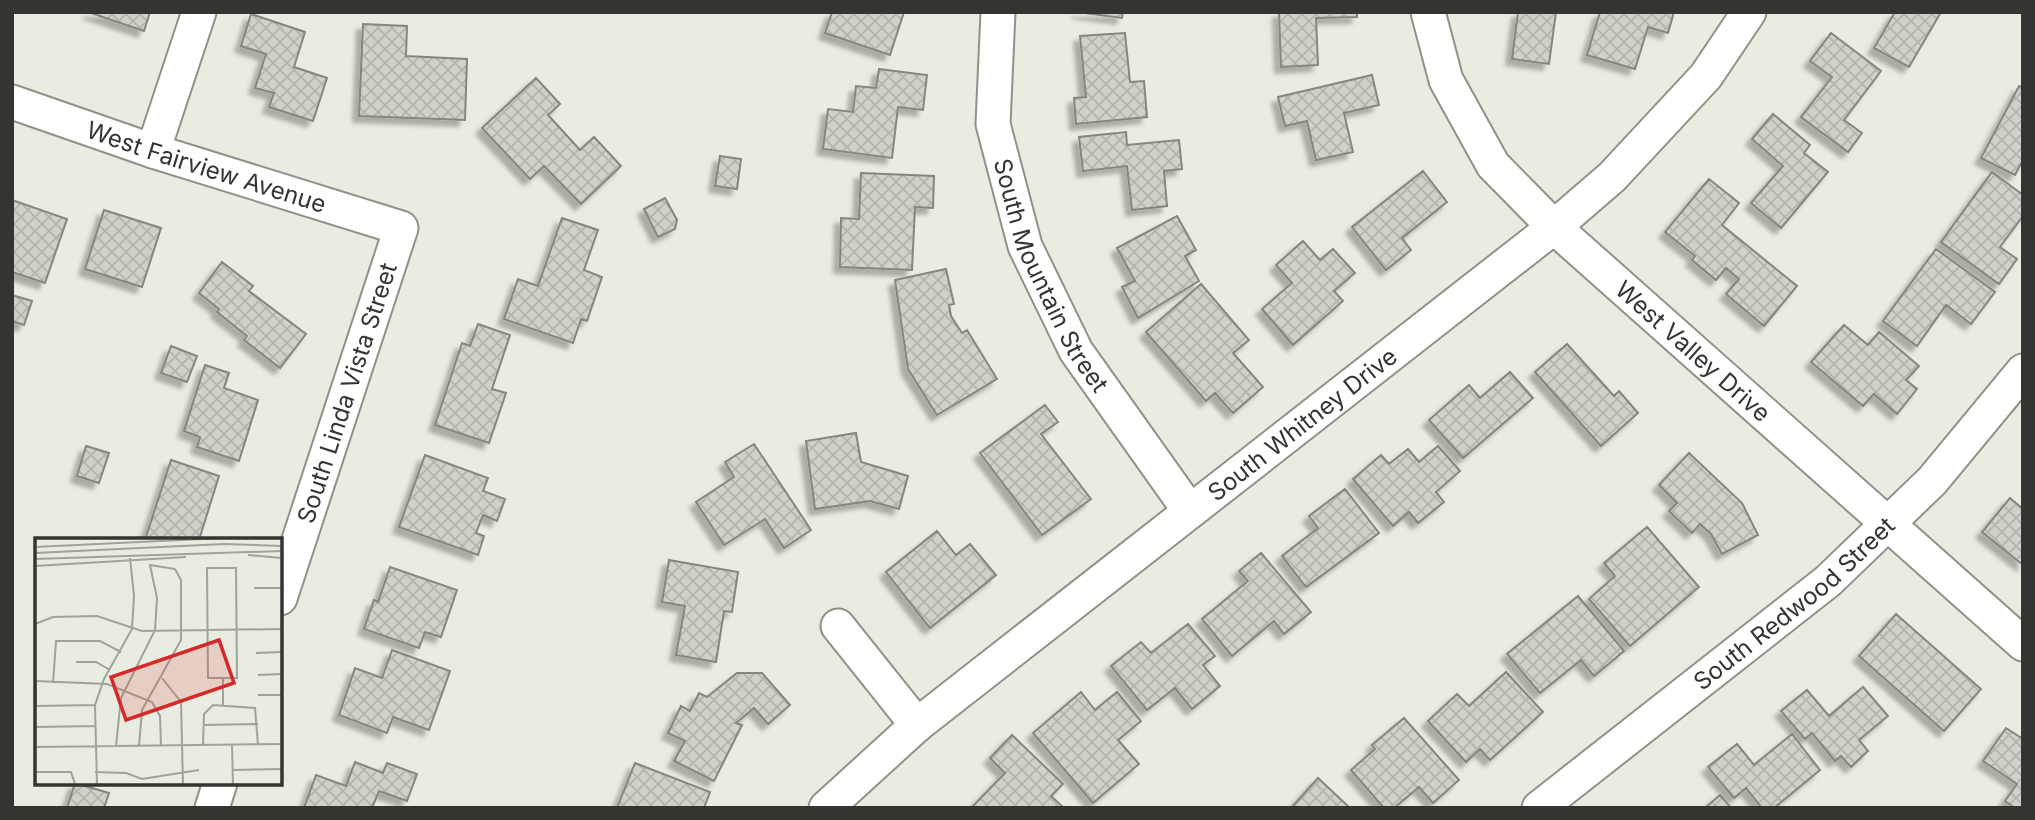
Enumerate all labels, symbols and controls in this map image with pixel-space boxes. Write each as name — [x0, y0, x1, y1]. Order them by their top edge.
street label: West Fairview Avenue — [83, 115, 330, 218]
street label: South Mountain Street — [988, 155, 1115, 398]
street label: South Linda Vista Street — [291, 259, 403, 527]
street label: West Valley Drive — [1610, 274, 1777, 427]
street label: South Whitney Drive — [1202, 341, 1402, 507]
street label: South Redwood Street — [1687, 511, 1900, 696]
inset map — [35, 538, 282, 785]

